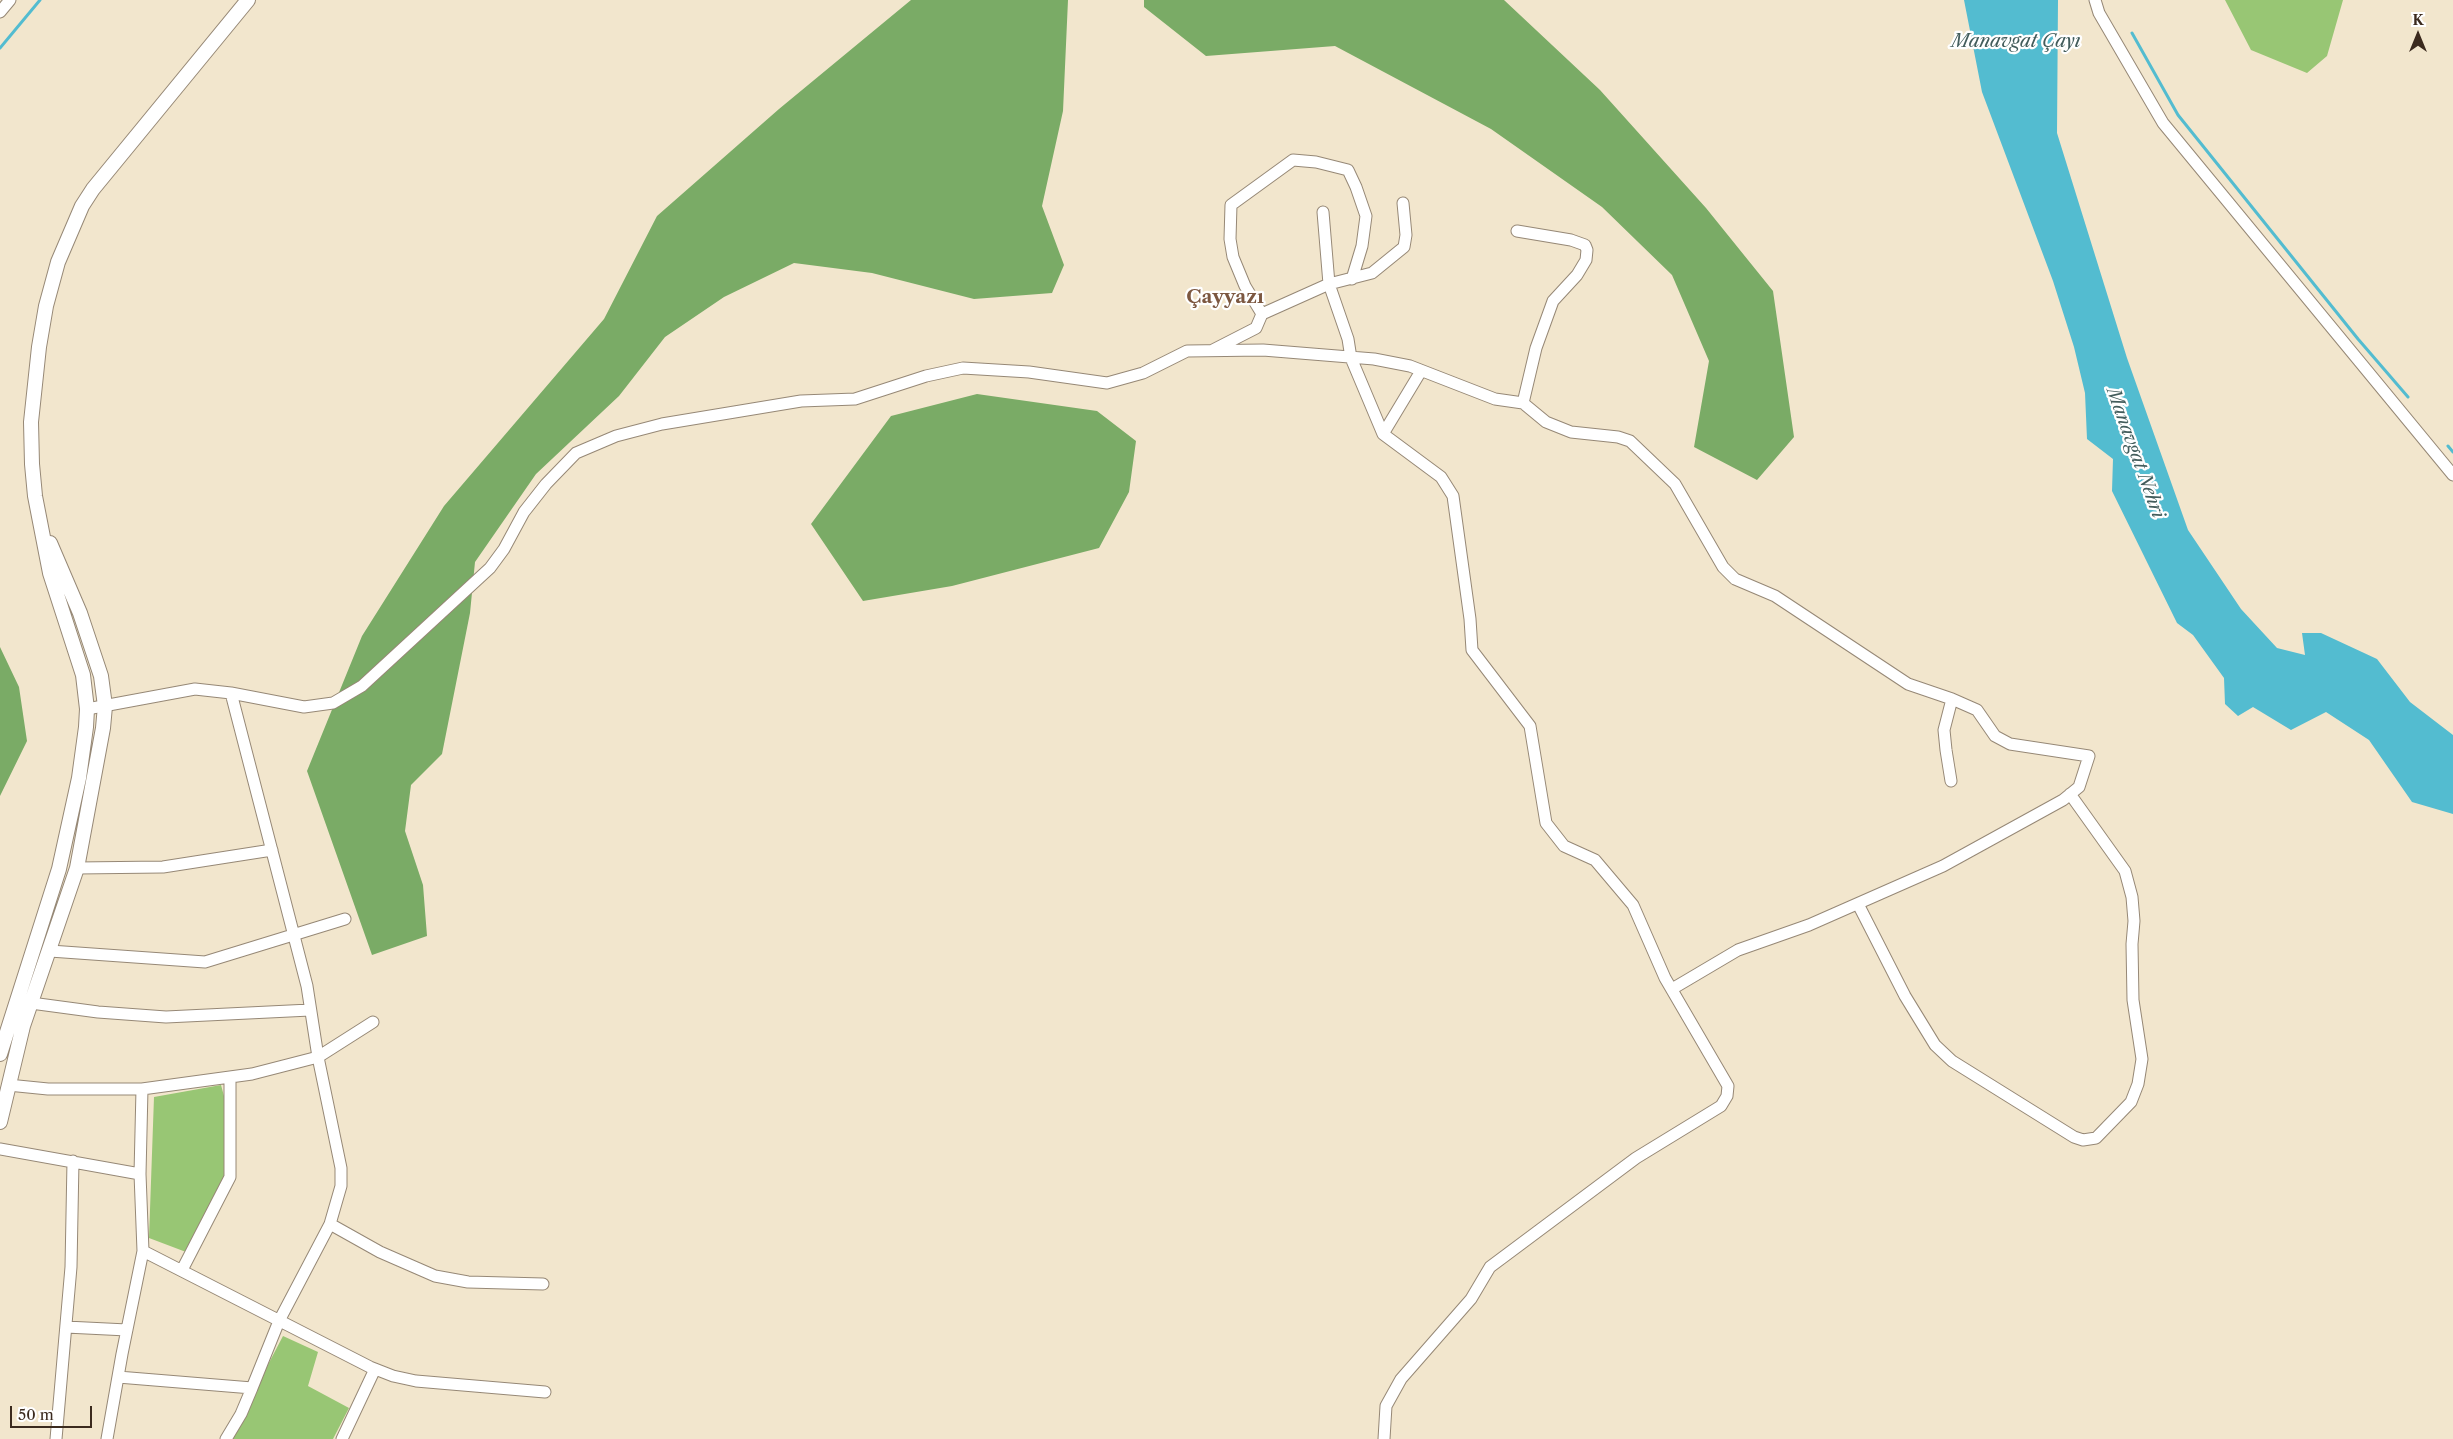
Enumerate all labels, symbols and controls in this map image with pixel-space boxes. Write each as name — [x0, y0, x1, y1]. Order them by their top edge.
north arrow — [2393, 10, 2443, 60]
text: K — [2412, 11, 2424, 29]
water label: Manavgat Çayı — [1951, 31, 2081, 53]
district label: Çayyazı — [1186, 287, 1264, 309]
water label: Manavgat Nehri — [2101, 385, 2169, 521]
scale bar — [12, 1396, 95, 1428]
text: 50 m — [18, 1405, 54, 1424]

